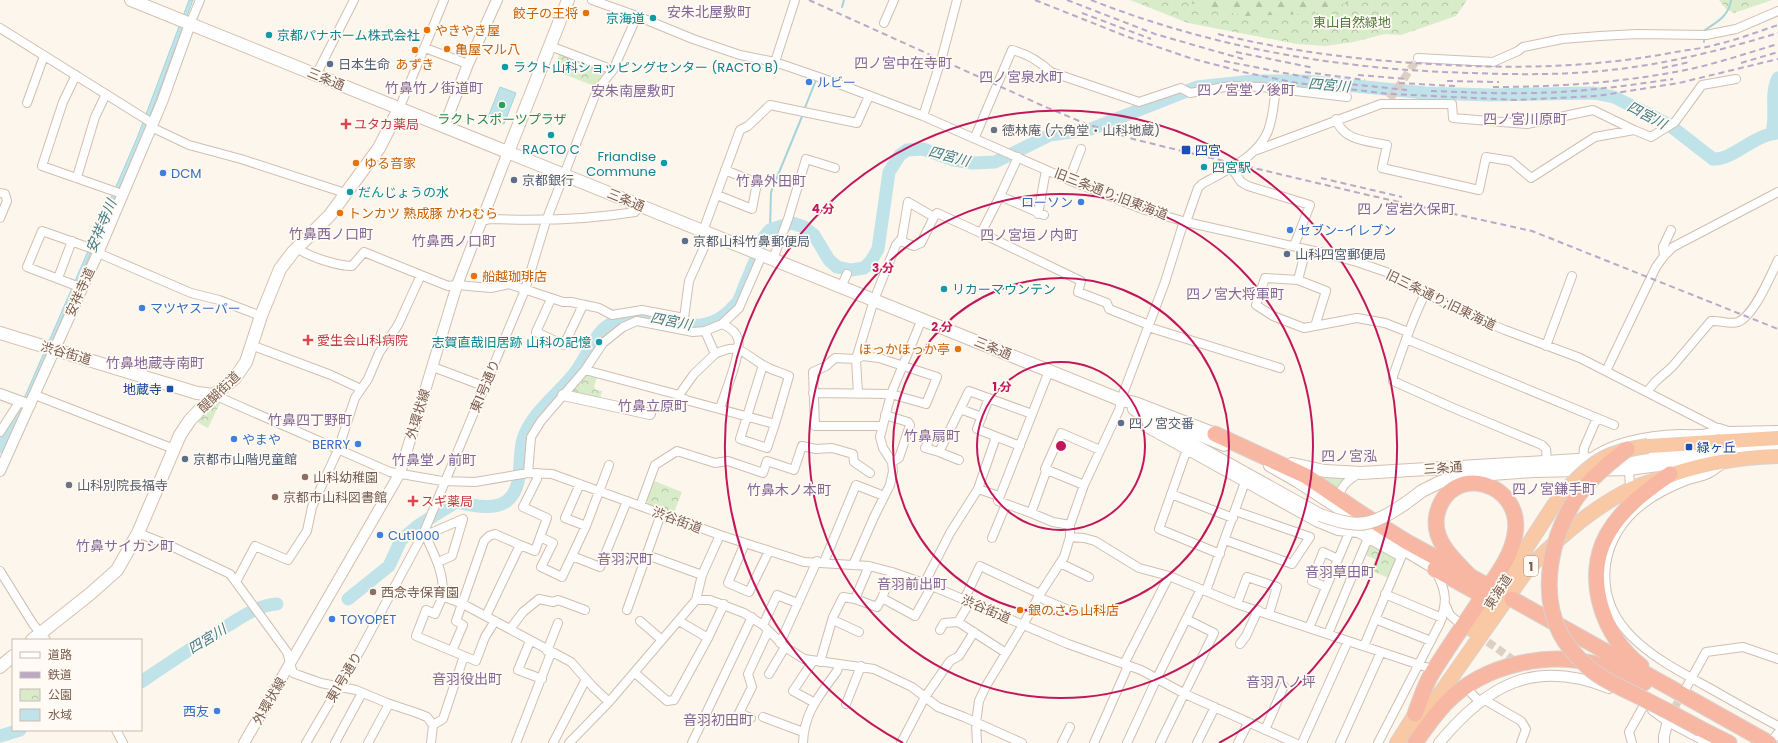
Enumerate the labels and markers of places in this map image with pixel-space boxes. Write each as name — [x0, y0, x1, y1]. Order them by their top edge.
place label: 餃子の王将 — [513, 4, 578, 23]
marker: 餃子の王将 — [581, 8, 591, 18]
place label: 京海道 — [606, 9, 645, 28]
marker: 京海道 — [648, 13, 658, 23]
place label: やきやき屋 — [435, 21, 500, 40]
marker: やきやき屋 — [422, 25, 432, 35]
place label: 京都パナホーム株式会社 — [277, 26, 420, 45]
marker: 京都パナホーム株式会社 — [264, 30, 274, 40]
place label: 亀屋マル八 — [455, 40, 520, 59]
marker: 亀屋マル八 — [442, 44, 452, 54]
marker: あずき — [410, 45, 420, 55]
place label: 日本生命 — [338, 55, 390, 74]
place label: あずき — [395, 55, 435, 74]
place label: ラクト山科ショッピングセンター (RACTO B) — [513, 58, 779, 77]
marker: 日本生命 — [325, 59, 335, 69]
marker: ラクト山科ショッピングセンター (RACTO B) — [500, 62, 510, 72]
place label: ルビー — [817, 73, 856, 92]
marker: ルビー — [804, 77, 814, 87]
marker: ラクトスポーツプラザ — [497, 100, 507, 110]
place label: ラクトスポーツプラザ — [437, 110, 567, 129]
place label: ユタカ薬局 — [354, 115, 419, 134]
marker: ユタカ薬局 — [341, 119, 351, 129]
place label: 徳林庵 (六角堂・山科地蔵) — [1002, 121, 1160, 140]
marker: 徳林庵 (六角堂・山科地蔵) — [989, 125, 999, 135]
marker: RACTO C — [546, 130, 556, 140]
place label: RACTO C — [522, 140, 580, 159]
place label: 四宮 — [1195, 141, 1221, 160]
marker: 四宮 — [1180, 144, 1192, 156]
place label: Friandise Commune — [586, 147, 656, 181]
place label: ゆる音家 — [364, 154, 416, 173]
marker: ゆる音家 — [351, 158, 361, 168]
marker: Friandise Commune — [659, 158, 669, 168]
place label: 四宮駅 — [1212, 158, 1251, 177]
marker: 四宮駅 — [1199, 162, 1209, 172]
place label: DCM — [171, 164, 201, 183]
marker: DCM — [158, 168, 168, 178]
place label: 京都銀行 — [522, 171, 574, 190]
marker: 京都銀行 — [509, 175, 519, 185]
place label: だんじょうの水 — [358, 183, 449, 202]
marker: だんじょうの水 — [345, 187, 355, 197]
place label: ローソン — [1021, 193, 1073, 212]
marker: ローソン — [1076, 197, 1086, 207]
place label: トンカツ 熟成豚 かわむら — [348, 204, 498, 223]
marker: トンカツ 熟成豚 かわむら — [335, 208, 345, 218]
place label: セブン-イレブン — [1298, 221, 1396, 240]
marker: セブン-イレブン — [1285, 225, 1295, 235]
place label: 京都山科竹鼻郵便局 — [693, 232, 810, 251]
marker: 京都山科竹鼻郵便局 — [680, 236, 690, 246]
place label: 山科四宮郵便局 — [1295, 245, 1386, 264]
marker: 山科四宮郵便局 — [1282, 249, 1292, 259]
place label: 船越珈琲店 — [482, 267, 547, 286]
marker: 船越珈琲店 — [469, 271, 479, 281]
place label: リカーマウンテン — [952, 280, 1056, 299]
marker: リカーマウンテン — [939, 284, 949, 294]
place label: マツヤスーパー — [150, 299, 241, 318]
marker: マツヤスーパー — [137, 303, 147, 313]
place label: 愛生会山科病院 — [317, 331, 408, 350]
place label: 志賀直哉旧居跡 山科の記憶 — [432, 333, 591, 352]
marker: 愛生会山科病院 — [302, 334, 314, 346]
marker: 志賀直哉旧居跡 山科の記憶 — [594, 337, 604, 347]
place label: ほっかほっか亭 — [859, 340, 950, 359]
marker: ほっかほっか亭 — [953, 344, 963, 354]
place label: 地蔵寺 — [123, 380, 162, 399]
marker: 地蔵寺 — [165, 384, 175, 394]
place label: 四ノ宮交番 — [1129, 414, 1194, 433]
marker: 四ノ宮交番 — [1116, 418, 1126, 428]
place label: やまや — [242, 430, 281, 449]
marker: やまや — [229, 434, 239, 444]
place label: BERRY — [312, 435, 350, 454]
place label: 緑ヶ丘 — [1697, 438, 1736, 457]
marker: BERRY — [353, 439, 363, 449]
centre of rings — [1054, 439, 1068, 453]
marker: 緑ヶ丘 — [1684, 442, 1694, 452]
place label: 京都市山階児童館 — [193, 450, 297, 469]
marker: 京都市山階児童館 — [180, 454, 190, 464]
place label: 山科幼稚園 — [313, 468, 378, 487]
marker: 山科幼稚園 — [300, 472, 310, 482]
place label: 山科別院長福寺 — [77, 476, 168, 495]
marker: 山科別院長福寺 — [64, 480, 74, 490]
place label: 京都市山科図書館 — [283, 488, 387, 507]
marker: 京都市山科図書館 — [270, 492, 280, 502]
place label: スギ薬局 — [421, 492, 473, 511]
marker: スギ薬局 — [408, 496, 418, 506]
place label: Cut1000 — [388, 526, 440, 545]
marker: Cut1000 — [375, 530, 385, 540]
place label: 西念寺保育園 — [381, 583, 459, 602]
marker: 西念寺保育園 — [368, 587, 378, 597]
place label: 銀のさら山科店 — [1028, 601, 1119, 620]
marker: 銀のさら山科店 — [1015, 605, 1025, 615]
place label: TOYOPET — [340, 610, 396, 629]
marker: TOYOPET — [327, 614, 337, 624]
place label: 西友 — [183, 702, 209, 721]
marker: 西友 — [212, 706, 222, 716]

